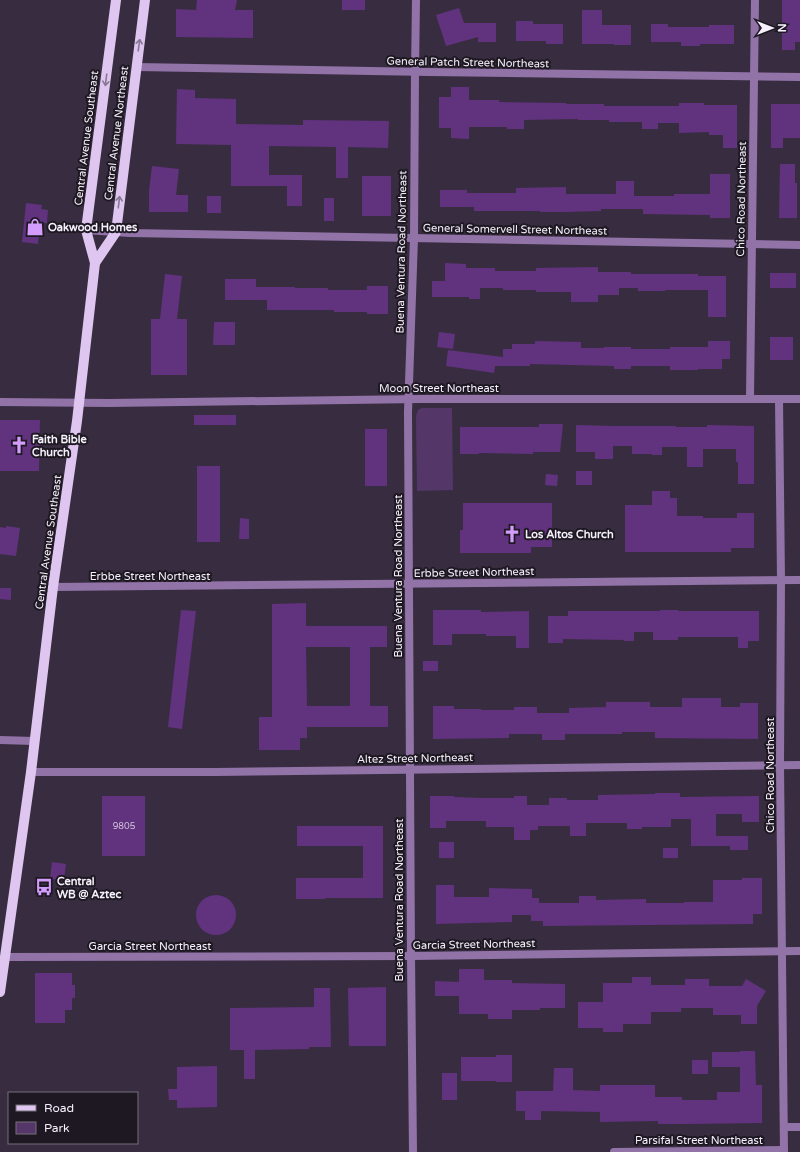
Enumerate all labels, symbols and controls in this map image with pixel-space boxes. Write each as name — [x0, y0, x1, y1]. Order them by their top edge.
north arrow — [752, 8, 792, 48]
text: N — [775, 24, 788, 32]
one-way arrow — [135, 39, 143, 52]
street label: General Patch Street Northeast — [386, 55, 549, 70]
street label: Central Avenue Northeast — [102, 65, 131, 201]
street label: Central Avenue Southeast — [72, 70, 101, 206]
one-way arrow — [102, 73, 110, 86]
street label: Chico Road Northeast — [734, 141, 749, 257]
street label: Buena Ventura Road Northeast — [394, 170, 409, 334]
one-way arrow — [115, 196, 123, 209]
shop icon: Oakwood Homes — [25, 217, 45, 237]
place label: Oakwood Homes — [48, 221, 138, 234]
street label: General Somervell Street Northeast — [423, 221, 607, 238]
street label: Moon Street Northeast — [379, 382, 499, 395]
place label: Faith Bible Church — [32, 433, 87, 459]
church icon: Faith Bible Church — [9, 435, 29, 455]
street label: Central Avenue Southeast — [33, 474, 64, 610]
street label: Buena Ventura Road Northeast — [392, 494, 405, 658]
church icon: Los Altos Church — [502, 524, 522, 544]
place label: Los Altos Church — [525, 528, 614, 541]
street label: Erbbe Street Northeast — [414, 565, 534, 580]
street label: Erbbe Street Northeast — [90, 570, 210, 583]
street label: Chico Road Northeast — [764, 717, 777, 833]
street label: Altez Street Northeast — [357, 751, 473, 766]
street label: Buena Ventura Road Northeast — [393, 818, 406, 982]
house number: 9805 — [113, 821, 136, 832]
place label: Central WB @ Aztec — [57, 875, 121, 901]
bus stop icon: Central WB @ Aztec — [34, 877, 54, 897]
street label: Garcia Street Northeast — [412, 937, 536, 952]
street label: Garcia Street Northeast — [89, 940, 211, 953]
legend — [8, 1092, 138, 1144]
text: Road — [44, 1101, 74, 1115]
text: Park — [44, 1121, 70, 1135]
street label: Parsifal Street Northeast — [635, 1134, 763, 1147]

